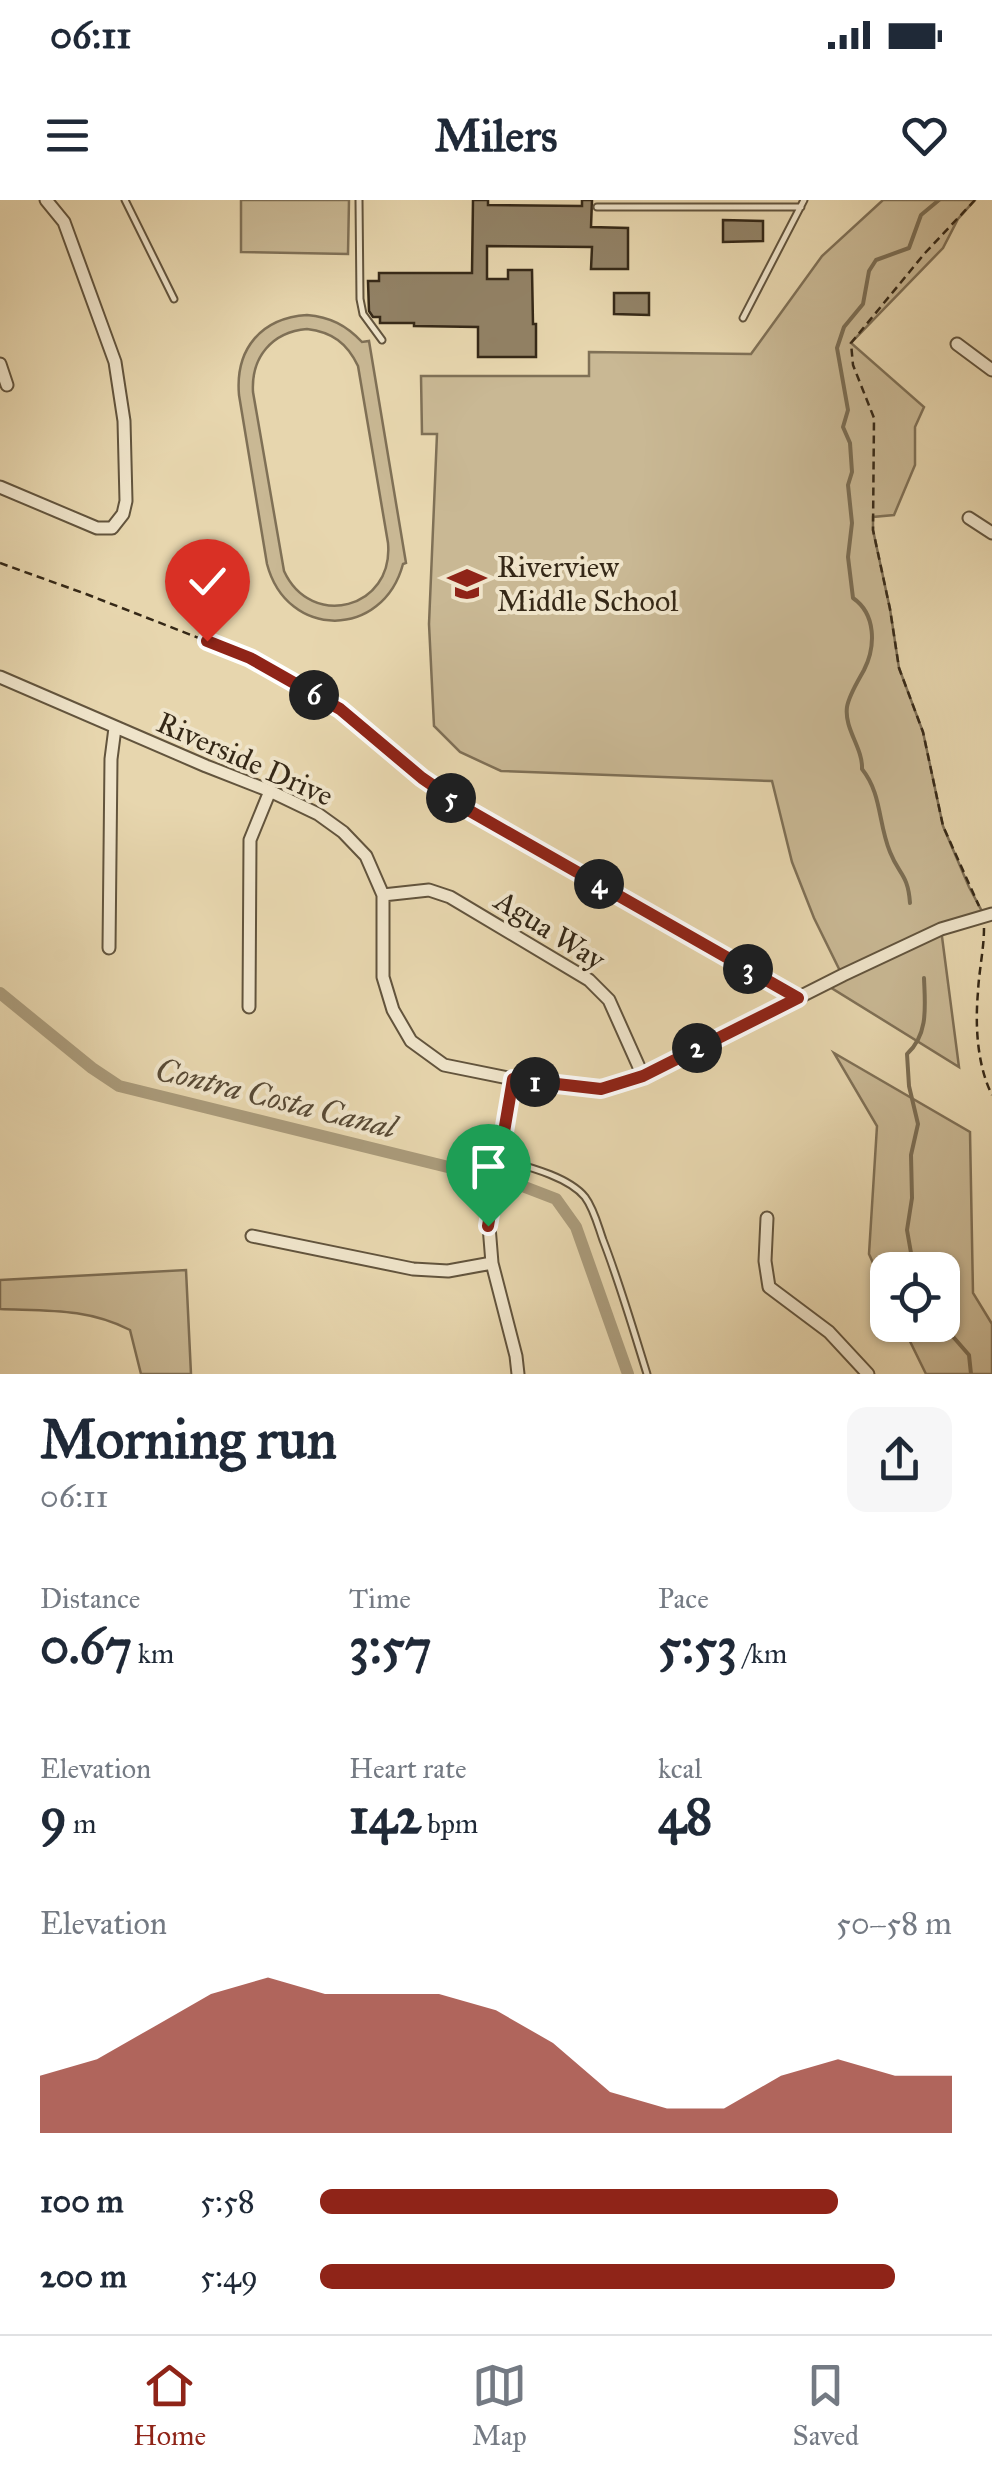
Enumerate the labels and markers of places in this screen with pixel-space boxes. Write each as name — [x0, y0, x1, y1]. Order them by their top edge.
pin — [165, 539, 250, 642]
place label: Riverview Middle School — [497, 549, 679, 619]
school or university icon: Riverview Middle School — [446, 563, 488, 605]
pin: 6 — [289, 670, 339, 720]
pin: 5 — [426, 773, 476, 823]
pin: 4 — [574, 859, 624, 909]
pin: 3 — [723, 944, 773, 994]
pin: 2 — [672, 1023, 722, 1073]
pin: 1 — [510, 1057, 560, 1107]
pin — [446, 1124, 531, 1227]

